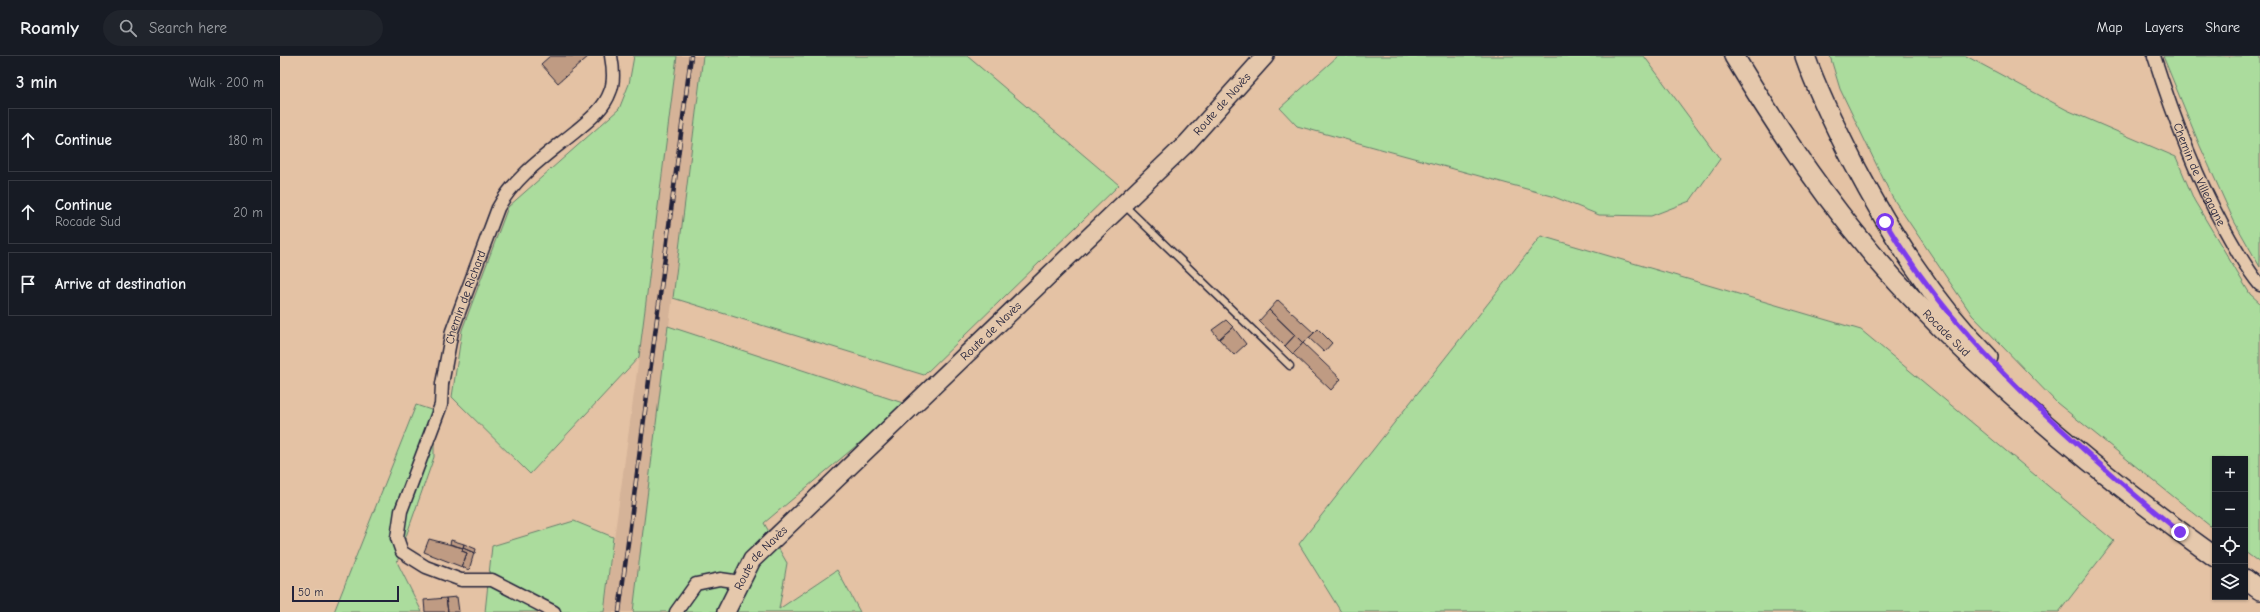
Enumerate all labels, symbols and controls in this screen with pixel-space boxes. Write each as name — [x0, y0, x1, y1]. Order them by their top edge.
search box — [103, 10, 383, 46]
text: Roamly — [20, 17, 79, 39]
icon: search — [117, 17, 139, 39]
text: Search here — [149, 19, 227, 37]
text: Map — [2096, 19, 2123, 36]
text: Layers — [2145, 19, 2183, 36]
text: Share — [2205, 19, 2240, 36]
street label: Route de Navès — [1190, 70, 1253, 138]
text: 3 min — [16, 73, 57, 92]
text: Walk · 200 m — [189, 75, 264, 90]
street label: Chemin de Villegagne — [2170, 121, 2229, 228]
icon: ahead — [17, 129, 39, 151]
text: Continue — [55, 131, 112, 149]
text: 180 m — [228, 133, 263, 148]
text: Continue — [55, 196, 112, 214]
icon: ahead — [17, 201, 39, 223]
text: 20 m — [233, 205, 263, 220]
route start — [1876, 213, 1894, 231]
text: Rocade Sud — [55, 214, 121, 229]
street label: Chemin de Richard — [443, 248, 489, 345]
icon: arrive — [17, 273, 39, 295]
text: Arrive at destination — [55, 275, 186, 293]
street label: Route de Navès — [958, 299, 1024, 363]
street label: Rocade Sud — [1920, 306, 1973, 359]
map controls — [2212, 456, 2248, 600]
button: + — [2212, 456, 2248, 492]
button: − — [2212, 492, 2248, 528]
street label: Route de Navès — [731, 523, 790, 592]
route end — [2171, 523, 2189, 541]
button: locate — [2212, 528, 2248, 564]
button: layers — [2212, 564, 2248, 600]
scale bar — [292, 584, 399, 603]
text: 50 m — [298, 586, 323, 599]

